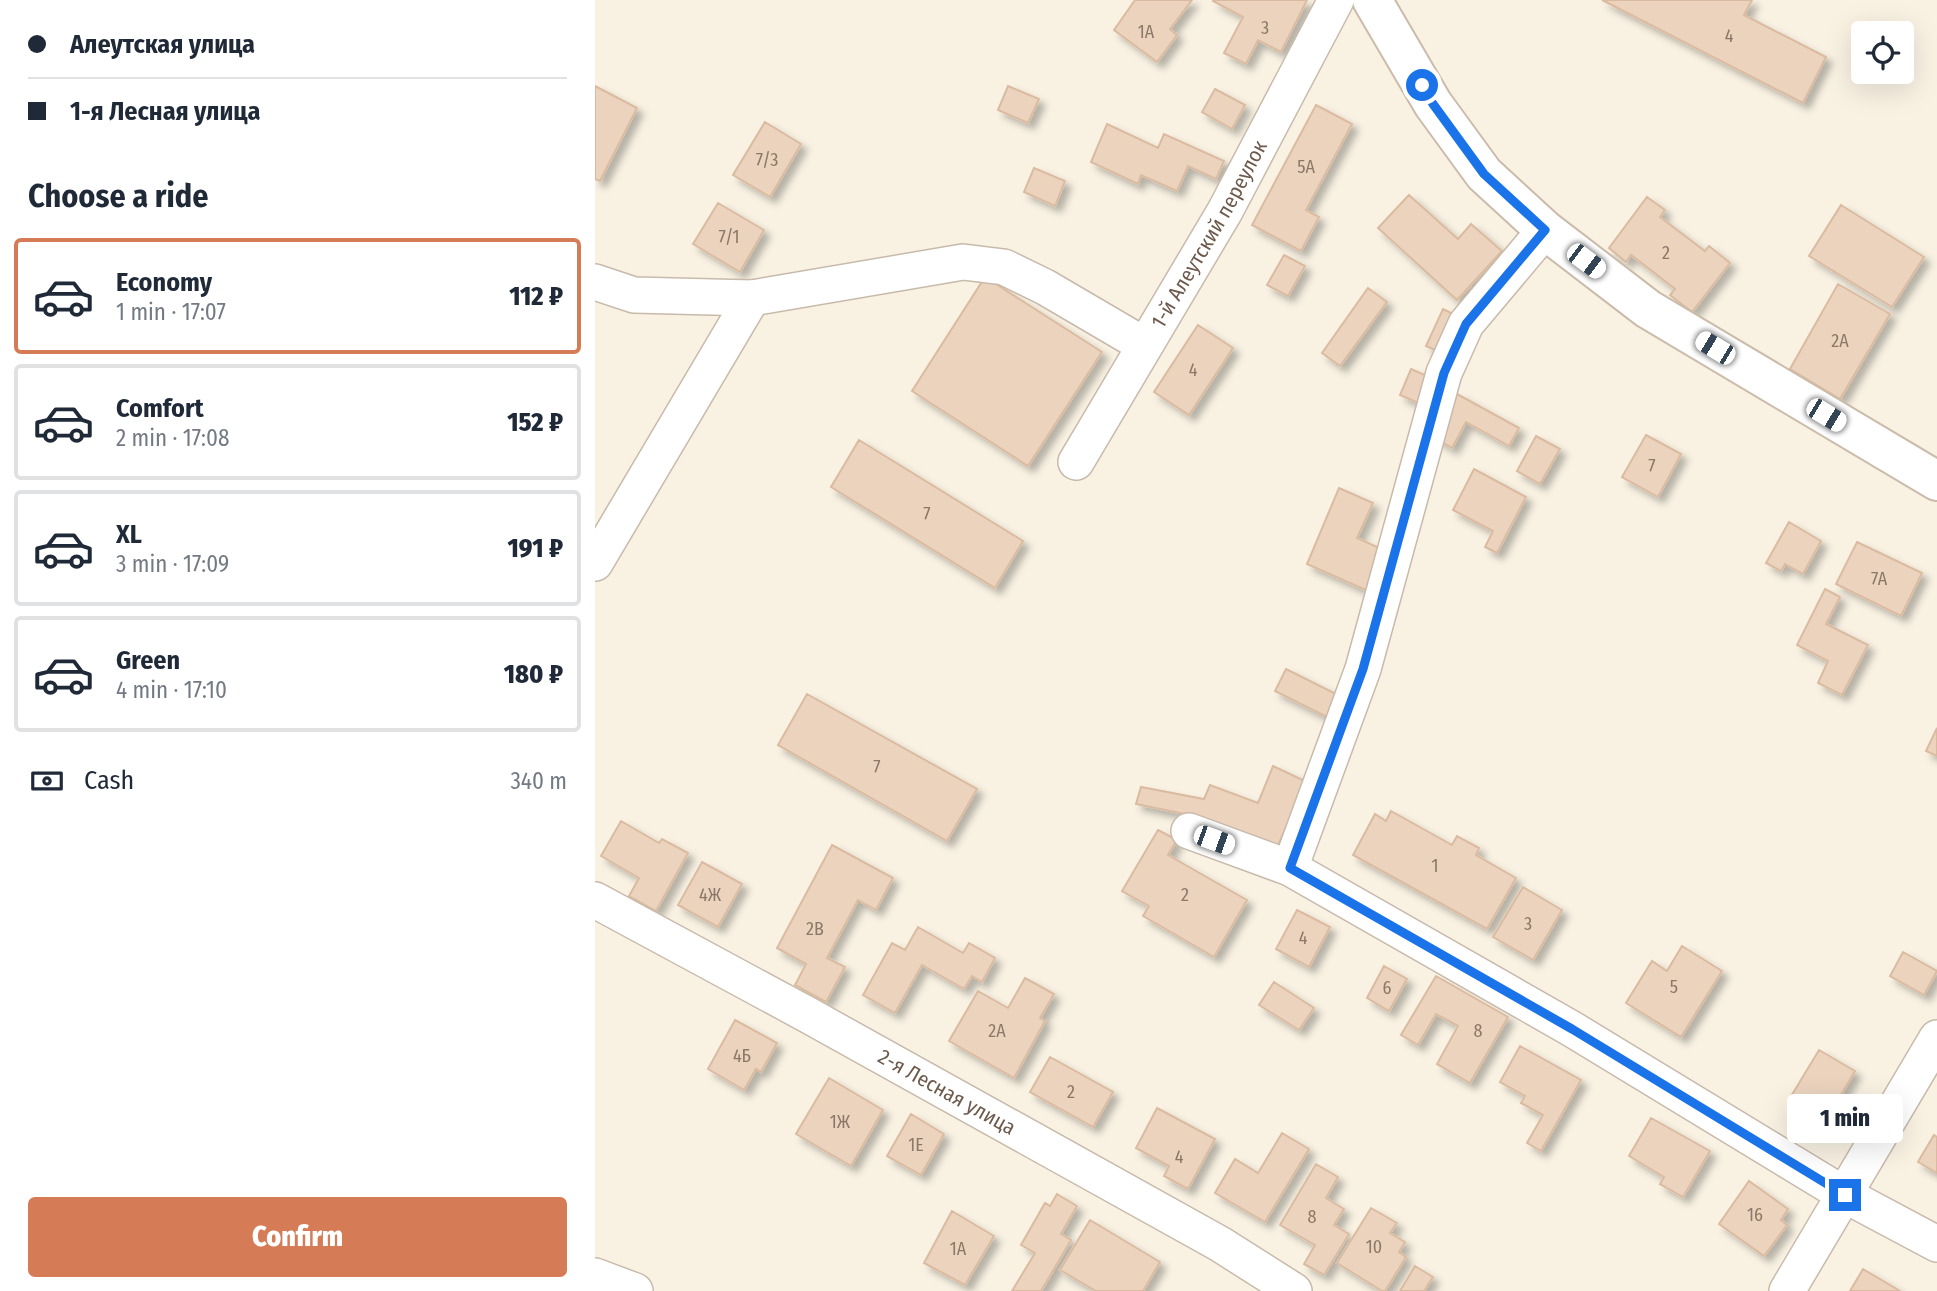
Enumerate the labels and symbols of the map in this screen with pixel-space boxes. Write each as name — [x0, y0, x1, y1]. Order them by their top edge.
house number: 3 — [1261, 17, 1269, 39]
house number: 1А — [1138, 21, 1155, 43]
house number: 4 — [1725, 25, 1734, 47]
route start — [1406, 69, 1438, 101]
street label: 1-й Алеутский переулок — [1145, 136, 1273, 333]
house number: 7/3 — [756, 149, 778, 171]
house number: 5А — [1297, 156, 1315, 178]
house number: 7/1 — [719, 226, 739, 248]
car — [1563, 240, 1610, 282]
house number: 2 — [1662, 242, 1670, 264]
car — [1692, 328, 1739, 368]
house number: 2А — [1831, 330, 1849, 352]
house number: 4 — [1189, 359, 1198, 381]
car — [1803, 395, 1850, 435]
house number: 7 — [1648, 455, 1656, 477]
house number: 7 — [923, 503, 931, 525]
house number: 7А — [1871, 568, 1888, 590]
house number: 7 — [873, 756, 881, 778]
car — [1191, 823, 1238, 857]
house number: 1 — [1431, 855, 1439, 877]
house number: 4Ж — [699, 884, 722, 906]
house number: 2 — [1181, 884, 1189, 906]
house number: 3 — [1524, 913, 1532, 935]
house number: 2В — [806, 918, 824, 940]
house number: 4 — [1299, 927, 1308, 949]
house number: 5 — [1670, 976, 1678, 998]
house number: 6 — [1383, 977, 1392, 999]
house number: 2А — [988, 1020, 1006, 1042]
house number: 8 — [1474, 1020, 1483, 1042]
street label: 2-я Лесная улица — [874, 1044, 1020, 1141]
house number: 4Б — [733, 1045, 751, 1067]
house number: 2 — [1067, 1081, 1075, 1103]
callout: 1 min — [1787, 1094, 1903, 1142]
house number: 1Ж — [830, 1111, 851, 1133]
house number: 1Е — [908, 1134, 924, 1156]
house number: 4 — [1175, 1146, 1184, 1168]
route end — [1829, 1179, 1861, 1211]
house number: 16 — [1747, 1204, 1763, 1226]
house number: 8 — [1308, 1206, 1317, 1228]
house number: 10 — [1366, 1236, 1382, 1258]
house number: 1А — [950, 1238, 967, 1260]

